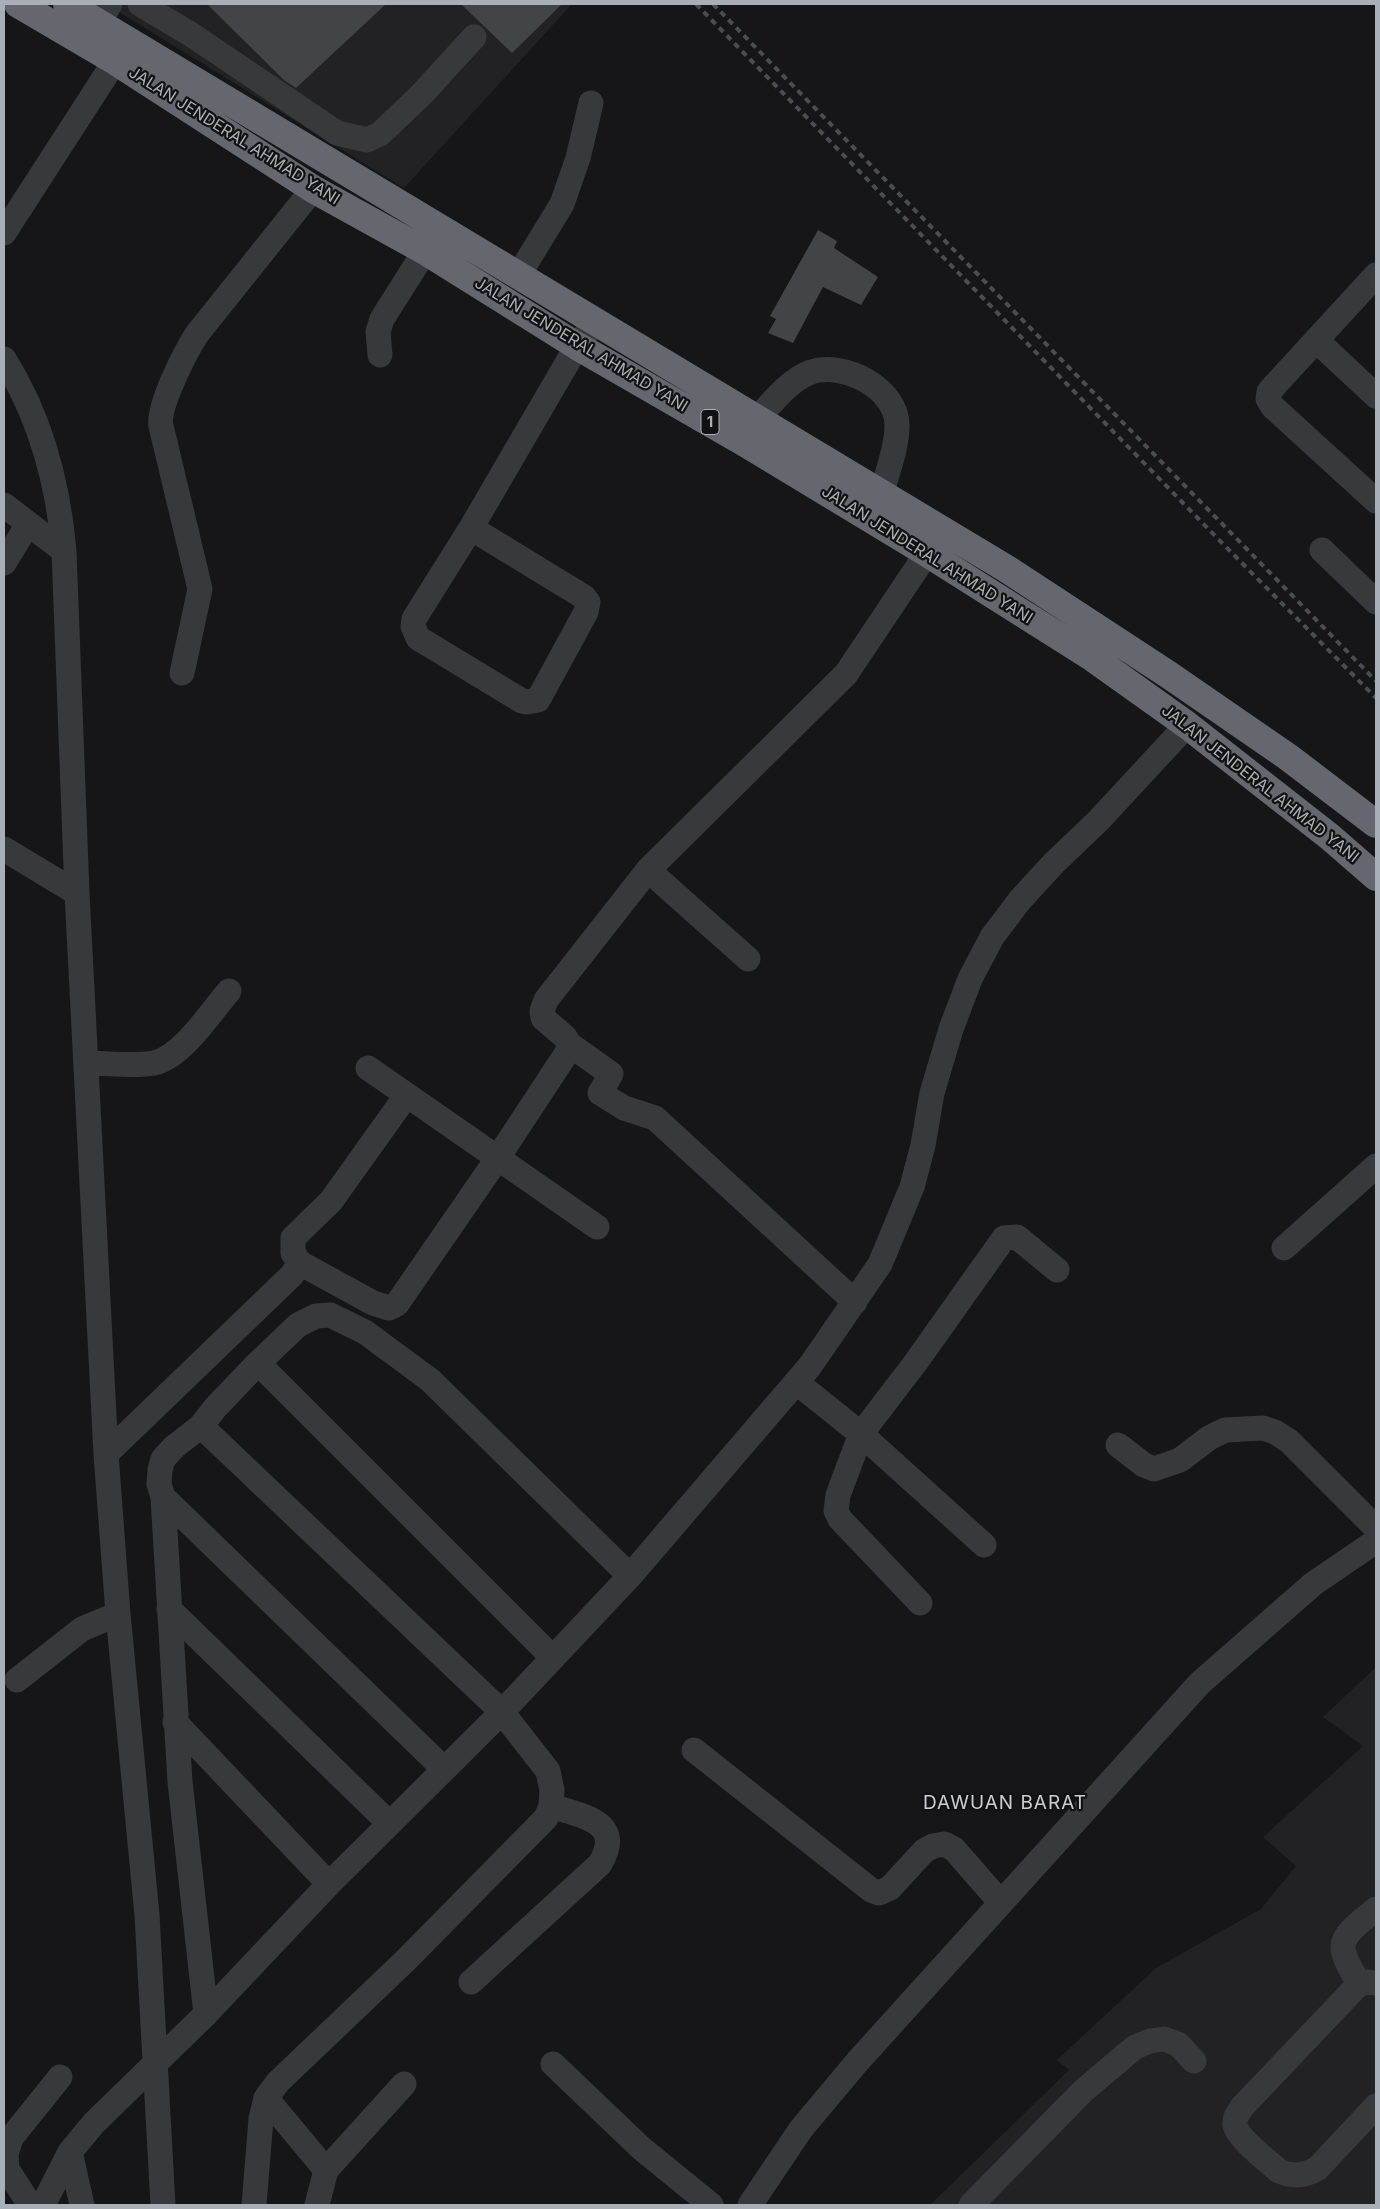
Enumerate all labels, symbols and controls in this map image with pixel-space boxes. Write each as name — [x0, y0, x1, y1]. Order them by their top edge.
street label: JALAN JENDERAL AHMAD YANI — [125, 63, 343, 209]
street label: JALAN JENDERAL AHMAD YANI — [471, 274, 691, 416]
road number: 1 — [701, 410, 719, 434]
street label: JALAN JENDERAL AHMAD YANI — [818, 482, 1036, 628]
street label: JALAN JENDERAL AHMAD YANI — [1158, 701, 1362, 867]
district label: DAWUAN BARAT — [922, 1792, 1088, 1814]

